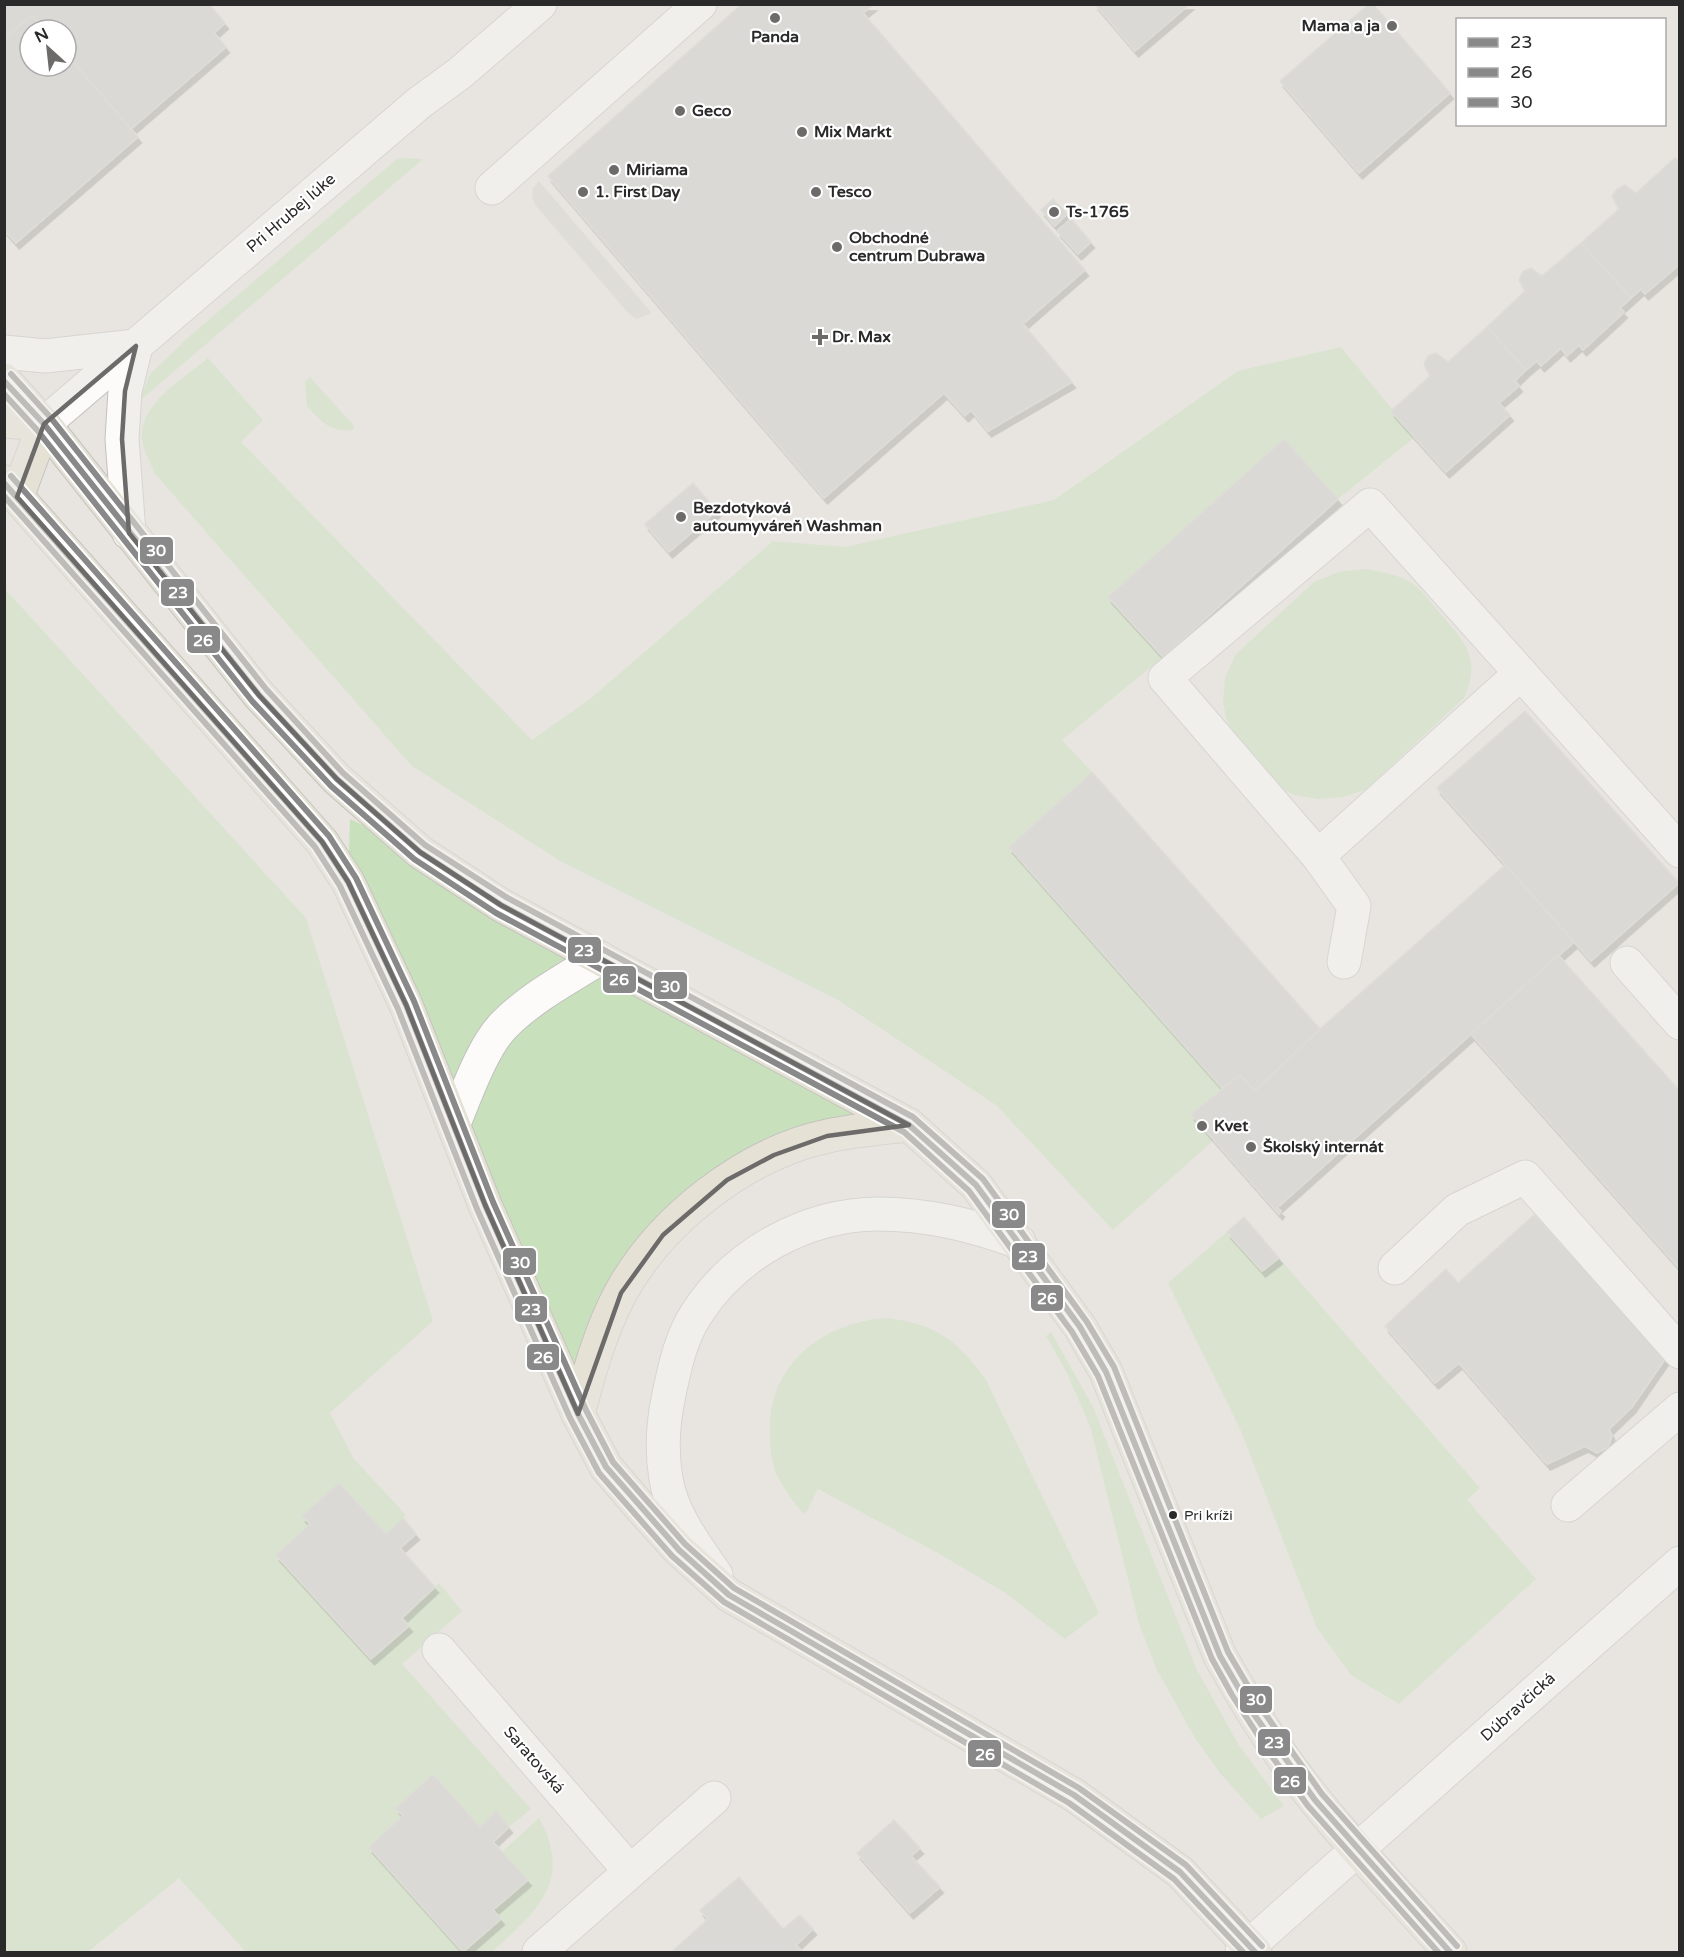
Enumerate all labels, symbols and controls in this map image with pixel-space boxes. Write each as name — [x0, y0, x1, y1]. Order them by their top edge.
marker: Panda — [768, 11, 782, 25]
place label: Mama a ja — [1302, 16, 1380, 36]
north arrow — [18, 18, 78, 78]
legend — [1456, 18, 1666, 126]
marker: Mama a ja — [1385, 19, 1399, 33]
text: N — [31, 24, 52, 47]
place label: Panda — [751, 27, 799, 47]
text: 23 — [1510, 31, 1533, 53]
text: 26 — [1510, 61, 1533, 83]
text: 30 — [1510, 91, 1533, 113]
place label: Geco — [692, 101, 732, 121]
marker: Geco — [673, 104, 687, 118]
place label: Mix Markt — [814, 122, 892, 142]
marker: Mix Markt — [795, 125, 809, 139]
place label: Miriama — [626, 160, 688, 180]
marker: Miriama — [607, 163, 621, 177]
street label: Pri Hrubej lúke — [242, 169, 340, 257]
place label: 1. First Day — [595, 182, 681, 202]
place label: Tesco — [827, 182, 872, 202]
marker: 1. First Day — [576, 185, 590, 199]
marker: Tesco — [809, 185, 823, 199]
place label: Ts-1765 — [1065, 202, 1129, 222]
marker: Ts-1765 — [1047, 205, 1061, 219]
place label: Obchodné centrum Dubrawa — [849, 228, 985, 266]
marker: Obchodné centrum Dubrawa — [830, 240, 844, 254]
place label: Dr. Max — [832, 327, 891, 347]
marker: Dr. Max — [813, 330, 827, 344]
place label: Bezdotyková autoumyváreň Washman — [693, 498, 882, 536]
marker: Bezdotyková autoumyváreň Washman — [674, 510, 688, 524]
line badge: 30 — [139, 536, 174, 565]
text: 30 — [146, 541, 166, 561]
line badge: 23 — [160, 578, 195, 607]
text: 23 — [168, 583, 188, 603]
line badge: 26 — [186, 625, 221, 654]
text: 26 — [193, 631, 213, 651]
line badge: 23 — [567, 936, 602, 964]
text: 23 — [574, 941, 594, 961]
line badge: 26 — [602, 965, 637, 994]
text: 26 — [609, 970, 629, 990]
line badge: 30 — [653, 971, 688, 1000]
text: 30 — [660, 977, 680, 997]
place label: Kvet — [1214, 1116, 1249, 1136]
marker: Kvet — [1195, 1119, 1209, 1133]
place label: Školský internát — [1263, 1137, 1384, 1157]
marker: Školský internát — [1244, 1140, 1258, 1154]
line badge: 30 — [991, 1200, 1026, 1229]
text: 30 — [999, 1205, 1019, 1225]
line badge: 23 — [1011, 1242, 1046, 1271]
line badge: 30 — [502, 1247, 537, 1276]
text: 23 — [1018, 1247, 1038, 1267]
text: 30 — [510, 1253, 530, 1273]
line badge: 26 — [1030, 1284, 1064, 1312]
text: 26 — [1037, 1289, 1057, 1309]
line badge: 23 — [514, 1295, 548, 1323]
text: 23 — [521, 1300, 541, 1320]
line badge: 26 — [526, 1343, 560, 1371]
text: 26 — [533, 1348, 553, 1368]
place label: Pri kríži — [1184, 1507, 1233, 1524]
marker: Pri kríži — [1167, 1509, 1179, 1521]
street label: Dúbravčická — [1477, 1668, 1559, 1746]
line badge: 30 — [1239, 1685, 1273, 1714]
text: 30 — [1246, 1690, 1266, 1710]
street label: Saratovská — [499, 1722, 569, 1798]
line badge: 23 — [1257, 1728, 1291, 1757]
text: 23 — [1264, 1733, 1284, 1753]
line badge: 26 — [967, 1739, 1002, 1768]
text: 26 — [975, 1745, 995, 1765]
line badge: 26 — [1273, 1766, 1307, 1795]
text: 26 — [1280, 1772, 1300, 1792]

